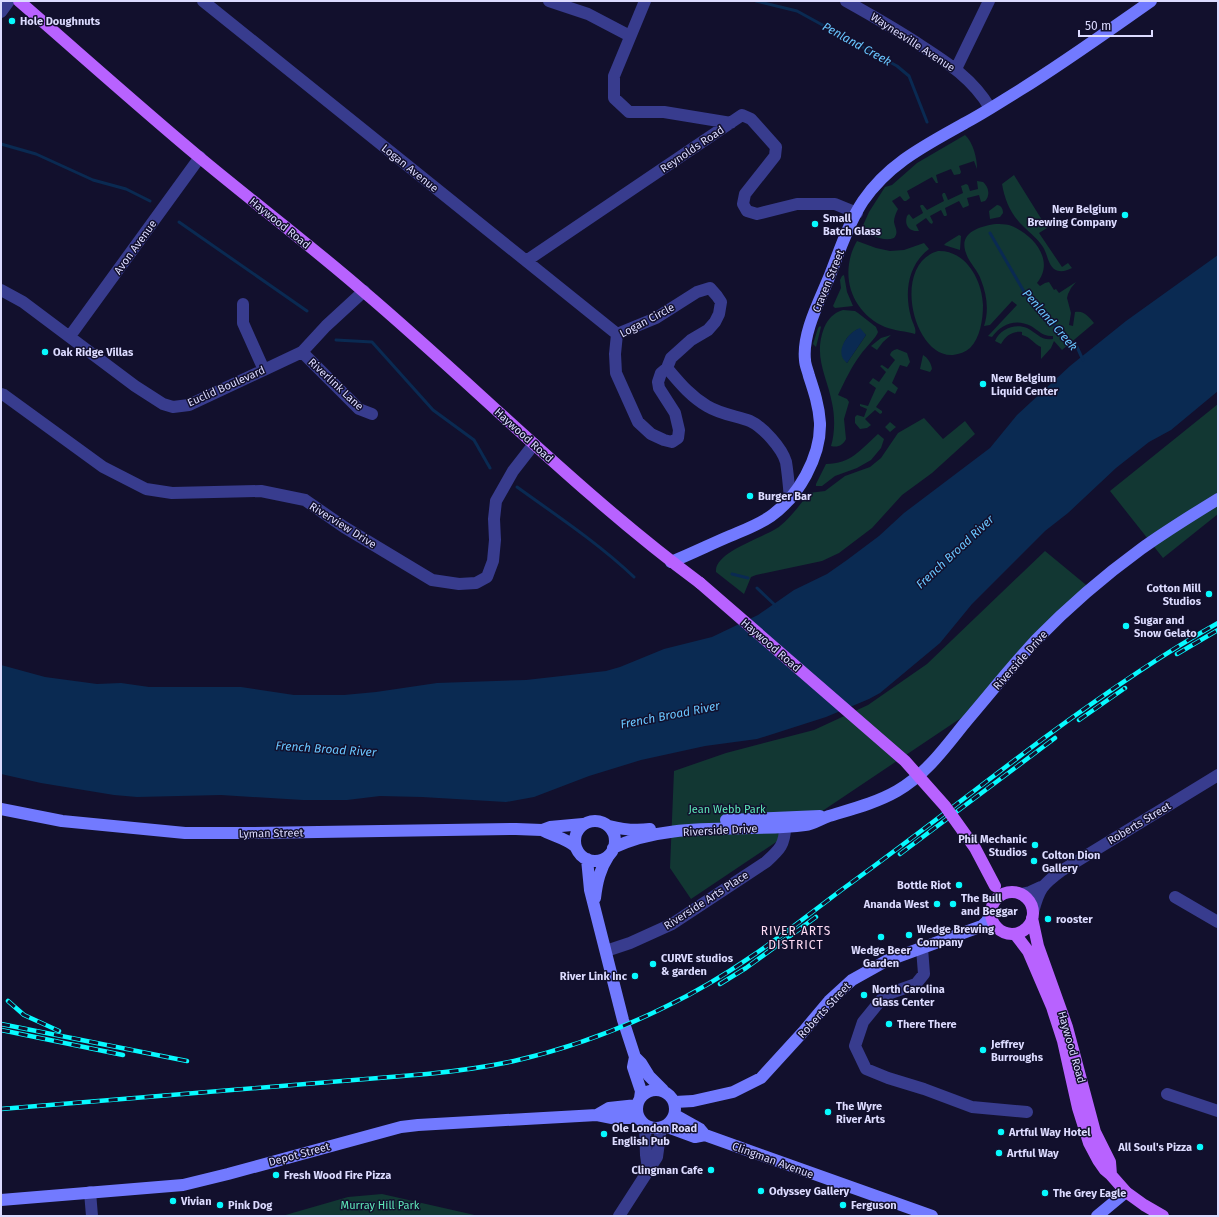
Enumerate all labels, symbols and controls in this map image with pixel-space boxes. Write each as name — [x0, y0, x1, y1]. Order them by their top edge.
street label: Waynesville Avenue — [868, 10, 957, 74]
scale bar — [1079, 12, 1152, 38]
place label: Hole Doughnuts — [20, 15, 101, 28]
marker: Hole Doughnuts — [7, 16, 17, 26]
water label: Penland Creek — [820, 19, 894, 69]
text: 50 m — [1085, 19, 1111, 33]
street label: Reynolds Road — [658, 123, 727, 175]
street label: Logan Avenue — [379, 142, 441, 195]
street label: Haywood Road — [247, 195, 313, 252]
place label: New Belgium Brewing Company — [1027, 203, 1117, 229]
marker: New Belgium Brewing Company — [1120, 210, 1130, 220]
place label: Small Batch Glass — [823, 212, 882, 238]
street label: Avon Avenue — [111, 218, 159, 277]
marker: Small Batch Glass — [810, 219, 820, 229]
street label: Craven Street — [810, 248, 847, 314]
water label: Penland Creek — [1020, 286, 1081, 354]
street label: Logan Circle — [618, 301, 677, 340]
place label: Oak Ridge Villas — [53, 346, 134, 359]
marker: Oak Ridge Villas — [40, 347, 50, 357]
street label: Riverlink Lane — [305, 356, 366, 413]
street label: Euclid Boulevard — [185, 364, 267, 409]
place label: New Belgium Liquid Center — [991, 372, 1059, 398]
marker: New Belgium Liquid Center — [978, 379, 988, 389]
street label: Haywood Road — [492, 406, 556, 465]
place label: Burger Bar — [758, 490, 812, 503]
marker: Burger Bar — [745, 491, 755, 501]
street label: Riverview Drive — [307, 500, 379, 551]
water label: French Broad River — [913, 512, 997, 592]
place label: Cotton Mill Studios — [1147, 582, 1202, 608]
marker: Cotton Mill Studios — [1204, 589, 1214, 599]
place label: Sugar and Snow Gelato — [1134, 614, 1197, 640]
street label: Haywood Road — [738, 616, 803, 675]
marker: Sugar and Snow Gelato — [1121, 621, 1131, 631]
street label: Riverside Drive — [991, 628, 1050, 692]
water label: French Broad River — [619, 698, 721, 732]
water label: French Broad River — [275, 738, 377, 760]
street label: Roberts Street — [1105, 799, 1173, 847]
park label: Jean Webb Park — [688, 803, 766, 816]
street label: Riverside Drive — [682, 822, 758, 839]
street label: Lyman Street — [239, 826, 304, 841]
place label: Phil Mechanic Studios — [958, 833, 1028, 859]
marker: Phil Mechanic Studios — [1030, 840, 1040, 850]
place label: Colton Dion Gallery — [1042, 849, 1100, 875]
marker: Colton Dion Gallery — [1029, 856, 1039, 866]
street label: Riverside Arts Place — [662, 868, 751, 933]
place label: Bottle Riot — [897, 879, 952, 892]
marker: Bottle Riot — [954, 880, 964, 890]
place label: The Bull and Beggar — [961, 892, 1018, 918]
place label: Ananda West — [863, 898, 930, 911]
marker: Ananda West — [932, 899, 942, 909]
marker: The Bull and Beggar — [948, 899, 958, 909]
place label: rooster — [1056, 913, 1093, 926]
marker: rooster — [1043, 914, 1053, 924]
place label: Wedge Brewing Company — [917, 923, 995, 949]
district label: RIVER ARTS DISTRICT — [761, 924, 831, 952]
marker: Wedge Brewing Company — [904, 930, 914, 940]
marker: Wedge Beer Garden — [876, 932, 886, 942]
place label: Wedge Beer Garden — [851, 944, 911, 970]
place label: CURVE studios & garden — [661, 952, 734, 978]
marker: CURVE studios & garden — [648, 959, 658, 969]
place label: River Link Inc — [560, 970, 628, 983]
marker: River Link Inc — [630, 971, 640, 981]
street label: Roberts Street — [795, 980, 854, 1041]
place label: North Carolina Glass Center — [872, 983, 945, 1009]
marker: North Carolina Glass Center — [859, 990, 869, 1000]
street label: Haywood Road — [1055, 1010, 1088, 1085]
place label: There There — [897, 1018, 957, 1031]
marker: There There — [884, 1019, 894, 1029]
place label: Jeffrey Burroughs — [990, 1038, 1044, 1064]
marker: Jeffrey Burroughs — [978, 1045, 988, 1055]
place label: The Wyre River Arts — [836, 1100, 886, 1126]
marker: The Wyre River Arts — [823, 1107, 833, 1117]
place label: Ole London Road English Pub — [612, 1122, 697, 1148]
place label: Artful Way Hotel — [1008, 1126, 1091, 1139]
marker: Artful Way Hotel — [996, 1127, 1006, 1137]
marker: Ole London Road English Pub — [599, 1129, 609, 1139]
street label: Depot Street — [267, 1140, 331, 1169]
street label: Clingman Avenue — [730, 1140, 815, 1181]
place label: All Soul's Pizza — [1117, 1141, 1192, 1154]
marker: All Soul's Pizza — [1195, 1142, 1205, 1152]
place label: Artful Way — [1006, 1147, 1059, 1160]
marker: Artful Way — [994, 1148, 1004, 1158]
place label: Clingman Cafe — [632, 1164, 703, 1177]
marker: Clingman Cafe — [706, 1165, 716, 1175]
place label: Fresh Wood Fire Pizza — [284, 1169, 391, 1182]
marker: Fresh Wood Fire Pizza — [271, 1170, 281, 1180]
place label: Odyssey Gallery — [769, 1185, 850, 1198]
marker: Odyssey Gallery — [756, 1186, 766, 1196]
place label: The Grey Eagle — [1053, 1187, 1126, 1200]
marker: The Grey Eagle — [1040, 1188, 1050, 1198]
place label: Vivian — [180, 1195, 212, 1208]
marker: Vivian — [168, 1196, 178, 1206]
place label: Pink Dog — [228, 1199, 273, 1212]
park label: Murray Hill Park — [341, 1199, 420, 1212]
place label: Ferguson — [851, 1199, 897, 1212]
marker: Pink Dog — [215, 1200, 225, 1210]
marker: Ferguson — [838, 1200, 848, 1210]

